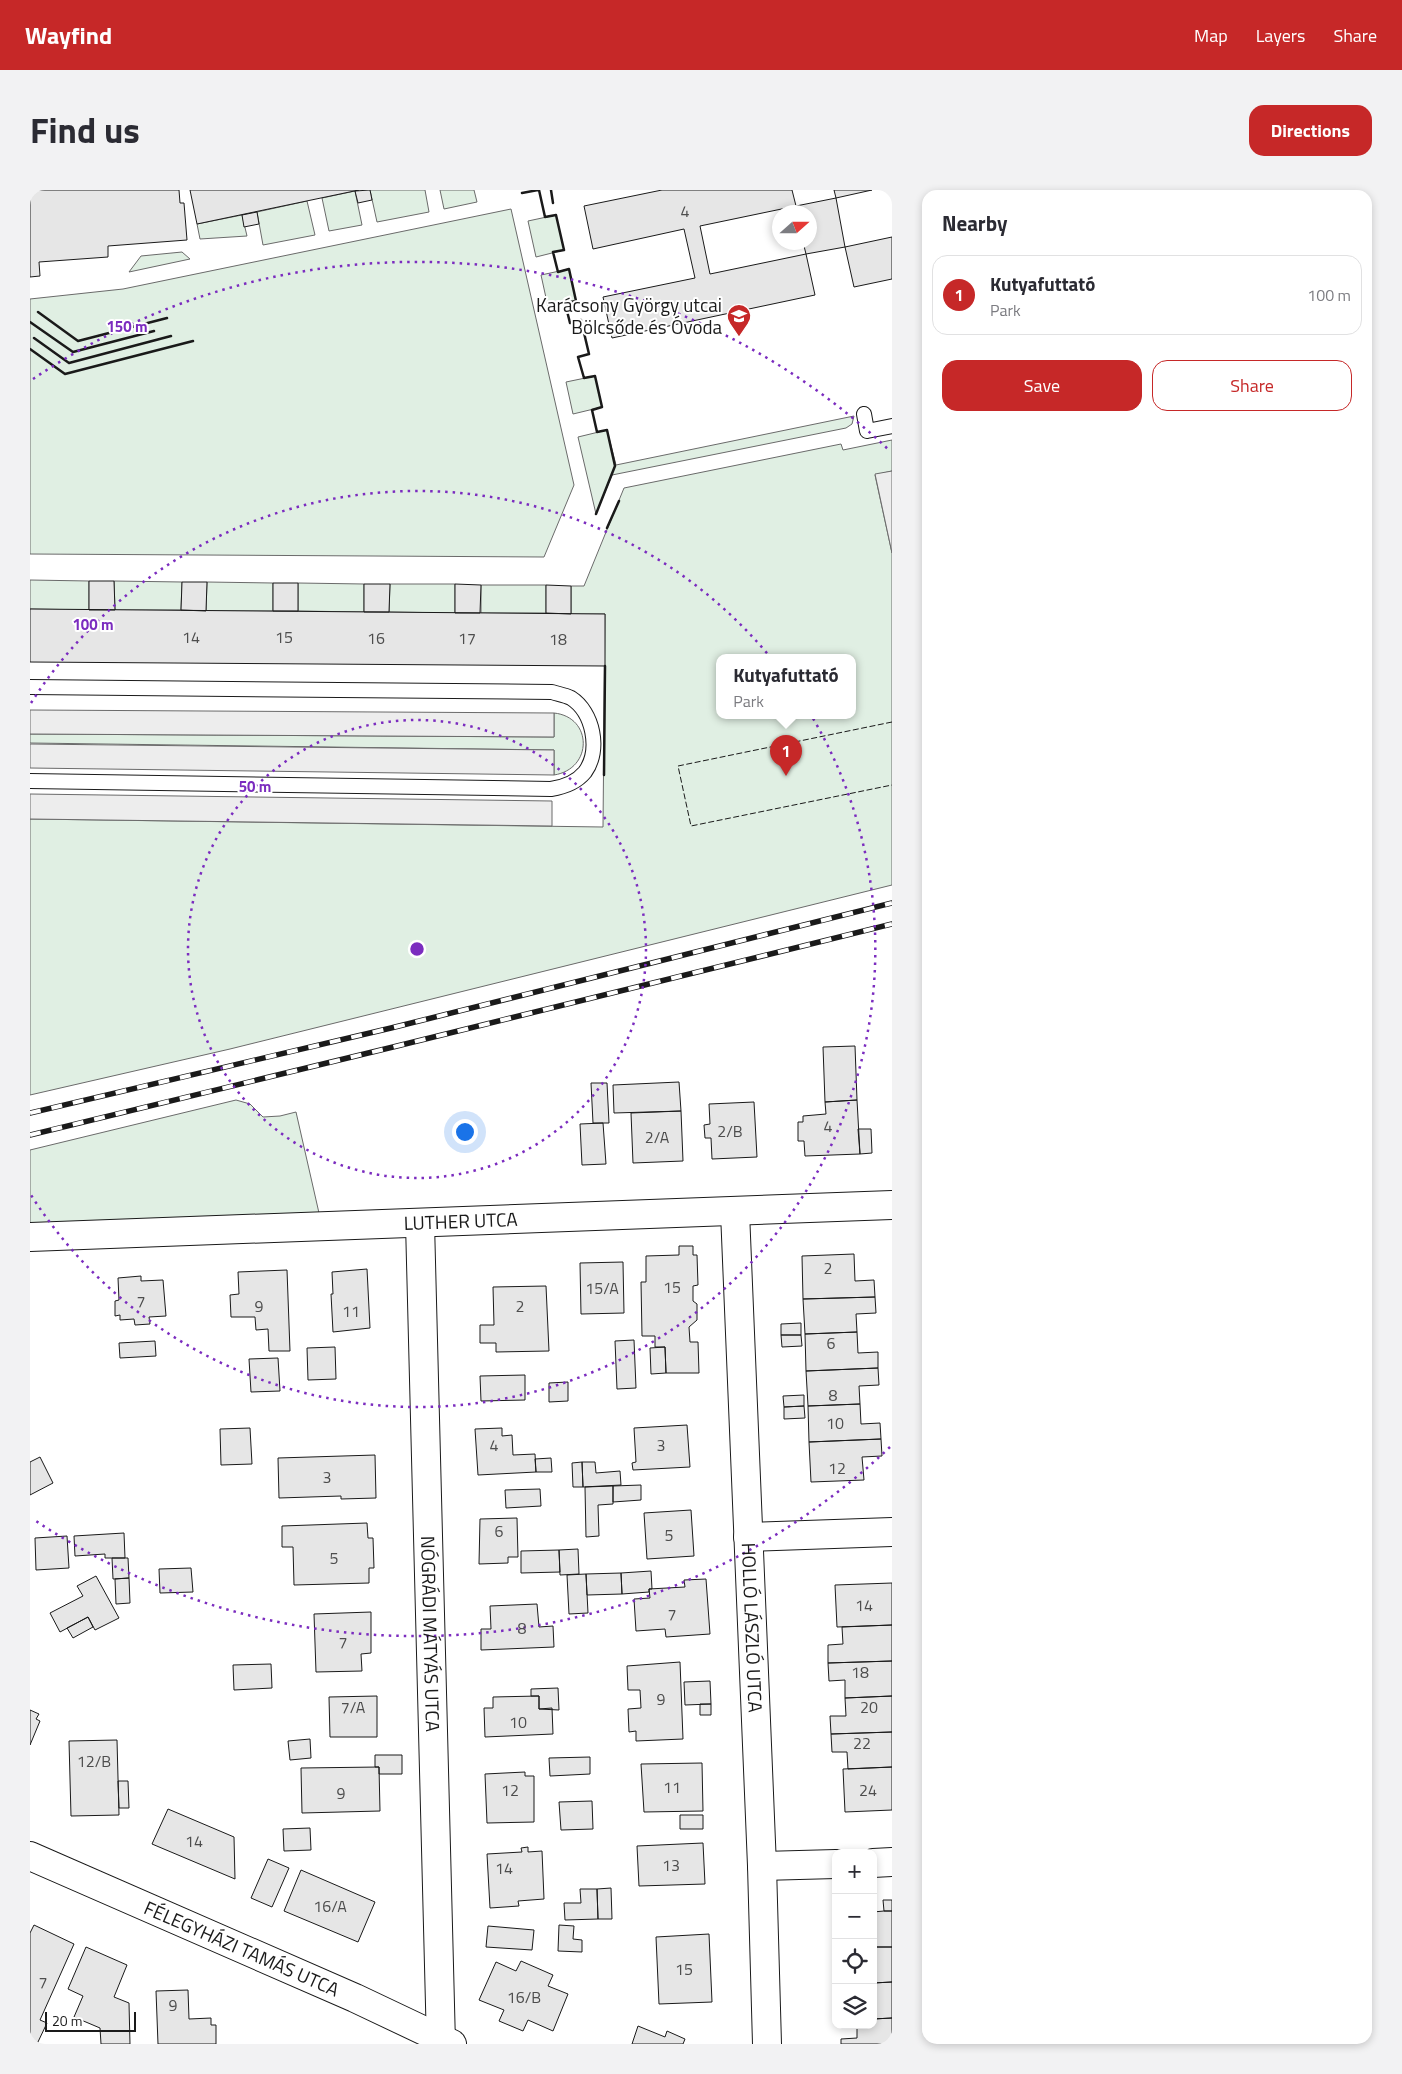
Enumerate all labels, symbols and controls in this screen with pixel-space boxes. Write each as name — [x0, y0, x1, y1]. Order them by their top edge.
text: Wayfind — [25, 17, 112, 53]
text: Map — [1194, 22, 1228, 49]
text: Layers — [1256, 22, 1305, 49]
text: Share — [1333, 22, 1377, 49]
text: Find us — [30, 103, 140, 157]
button: Directions — [1249, 105, 1372, 156]
house number: 4 — [681, 199, 690, 223]
north arrow — [772, 205, 817, 250]
text: Nearby — [942, 207, 1007, 239]
text: Kutyafuttató — [990, 269, 1095, 298]
text: 1 — [955, 283, 963, 307]
text: 100 m — [1307, 283, 1351, 307]
place label: Karácsony György utcai Bölcsőde és Óvoda — [536, 290, 722, 341]
text: Park — [990, 298, 1021, 322]
school or university icon: Karácsony György utcai Bölcsőde és Óvoda — [726, 303, 752, 337]
text: 150 m — [106, 315, 148, 338]
button: Save — [942, 360, 1142, 411]
button: Share — [1152, 360, 1352, 411]
text: 100 m — [72, 613, 114, 636]
house number: 14 — [182, 625, 200, 649]
house number: 15 — [275, 625, 293, 649]
house number: 16 — [367, 626, 385, 650]
house number: 17 — [458, 626, 476, 650]
house number: 18 — [549, 627, 567, 651]
popup — [716, 654, 856, 719]
text: Kutyafuttató — [733, 660, 839, 689]
text: Park — [733, 689, 764, 713]
pin: 1 — [770, 735, 802, 776]
text: 50 m — [239, 775, 271, 798]
centre of rings — [408, 940, 426, 958]
house number: 4 — [824, 1114, 833, 1138]
your location — [452, 1119, 478, 1145]
house number: 2/B — [717, 1119, 743, 1143]
house number: 2/A — [645, 1125, 670, 1149]
street label: LUTHER UTCA — [403, 1204, 518, 1237]
house number: 2 — [824, 1256, 832, 1280]
house number: 15 — [663, 1275, 681, 1299]
house number: 15/A — [585, 1276, 619, 1300]
house number: 7 — [137, 1289, 145, 1313]
house number: 9 — [255, 1294, 264, 1318]
house number: 2 — [516, 1294, 524, 1318]
house number: 11 — [342, 1299, 360, 1323]
house number: 6 — [827, 1331, 836, 1355]
house number: 8 — [829, 1383, 838, 1407]
house number: 10 — [826, 1411, 844, 1435]
house number: 4 — [490, 1433, 499, 1457]
house number: 3 — [657, 1433, 665, 1457]
house number: 12 — [828, 1456, 846, 1480]
house number: 3 — [323, 1465, 331, 1489]
house number: 6 — [495, 1519, 504, 1543]
house number: 5 — [665, 1523, 674, 1547]
street label: NÓGRÁDI MÁTYÁS UTCA — [414, 1535, 448, 1732]
street label: HOLLÓ LÁSZLÓ UTCA — [735, 1542, 771, 1713]
house number: 5 — [330, 1546, 339, 1570]
house number: 14 — [855, 1593, 873, 1617]
house number: 7 — [668, 1602, 676, 1626]
house number: 8 — [518, 1616, 527, 1640]
house number: 7 — [339, 1630, 347, 1654]
house number: 18 — [851, 1660, 869, 1684]
house number: 9 — [657, 1687, 666, 1711]
house number: 7/A — [341, 1695, 366, 1719]
house number: 20 — [860, 1695, 878, 1719]
house number: 10 — [509, 1710, 527, 1734]
house number: 22 — [853, 1731, 871, 1755]
house number: 12/B — [77, 1749, 111, 1773]
house number: 11 — [663, 1775, 681, 1799]
house number: 12 — [501, 1778, 519, 1802]
house number: 24 — [859, 1778, 877, 1802]
house number: 9 — [337, 1781, 346, 1805]
house number: 14 — [185, 1829, 203, 1853]
map controls — [832, 1849, 877, 2029]
button: + — [832, 1849, 877, 1894]
house number: 13 — [662, 1853, 680, 1877]
house number: 14 — [495, 1856, 513, 1880]
street label: FÉLEGYHÁZI TAMÁS UTCA — [140, 1893, 344, 2003]
house number: 16/A — [313, 1894, 347, 1918]
button: − — [832, 1894, 877, 1939]
button: locate — [832, 1939, 877, 1984]
house number: 15 — [675, 1957, 693, 1981]
house number: 7 — [39, 1970, 47, 1994]
button: layers — [832, 1984, 877, 2029]
house number: 16/B — [507, 1985, 541, 2009]
house number: 9 — [169, 1993, 178, 2017]
scale bar — [45, 2009, 136, 2032]
text: 20 m — [52, 2010, 82, 2031]

